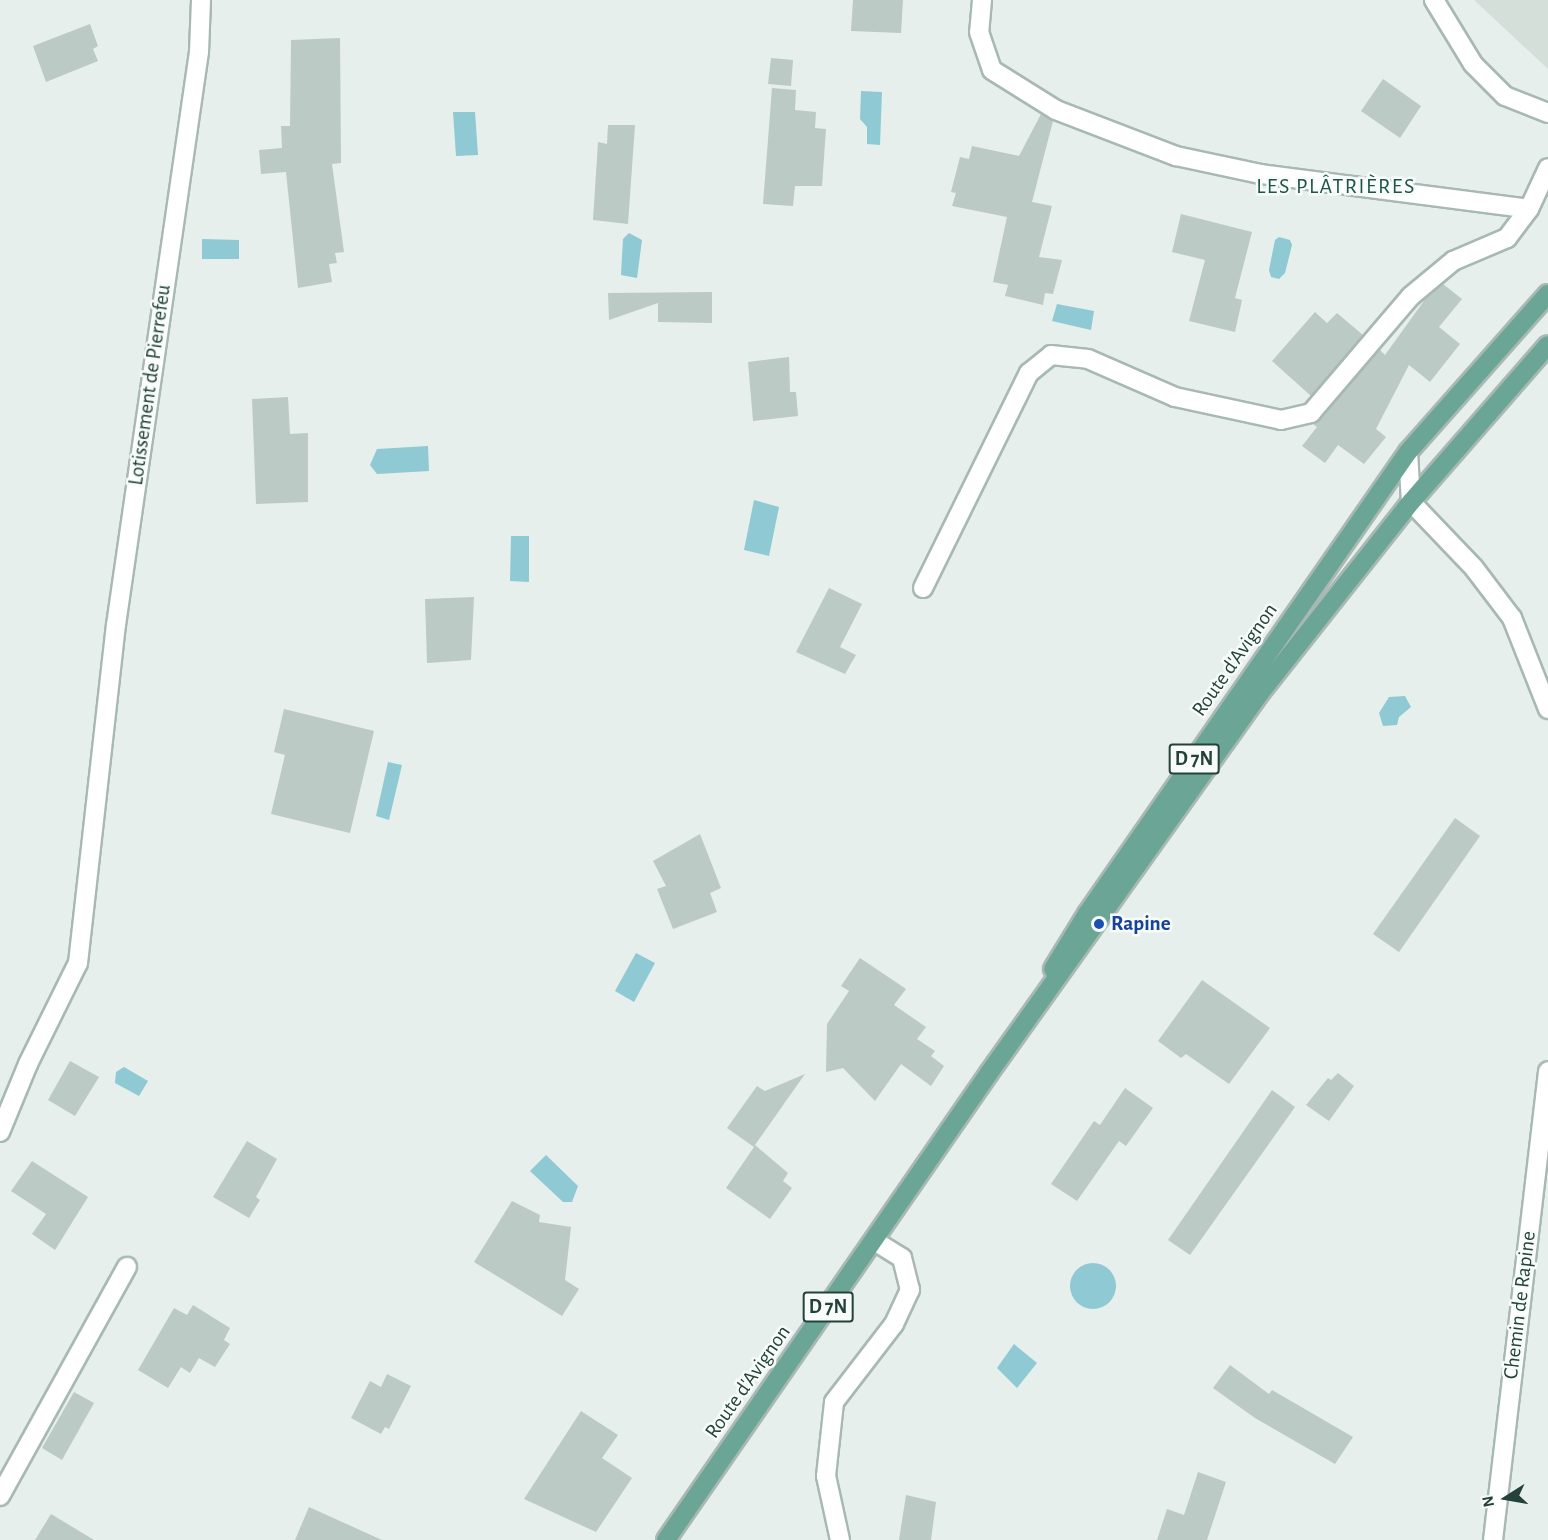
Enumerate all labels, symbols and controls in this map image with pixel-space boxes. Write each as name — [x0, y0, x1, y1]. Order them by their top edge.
district label: LES PLÂTRIÈRES — [1256, 174, 1416, 200]
street label: Lotissement de Pierrefeu — [123, 283, 177, 487]
street label: Route d'Avignon — [1187, 599, 1283, 721]
road number: D 7N — [1168, 742, 1220, 776]
place label: Rapine — [1111, 911, 1171, 937]
marker: Rapine — [1092, 917, 1106, 931]
street label: Chemin de Rapine — [1498, 1230, 1542, 1380]
road number: D 7N — [802, 1290, 854, 1324]
street label: Route d'Avignon — [700, 1321, 796, 1443]
north arrow — [1476, 1468, 1536, 1528]
text: N — [1479, 1494, 1497, 1508]

